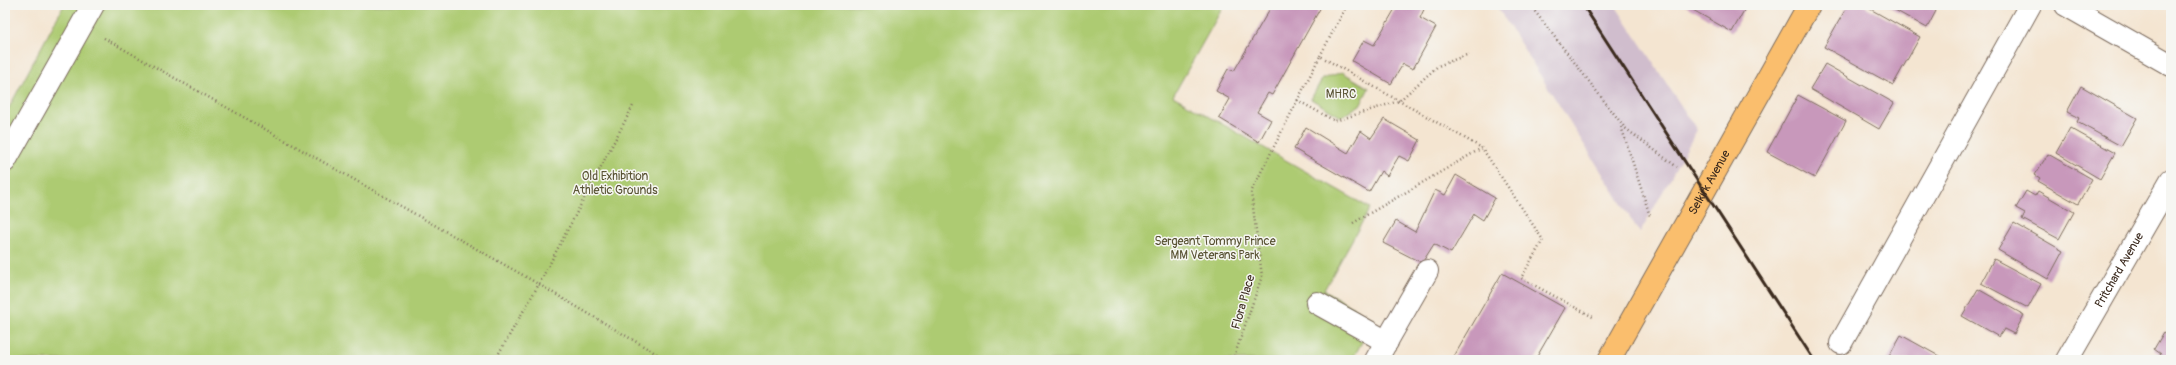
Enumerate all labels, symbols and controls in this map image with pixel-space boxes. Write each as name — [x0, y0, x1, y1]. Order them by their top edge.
park label: MHRC — [1326, 87, 1356, 102]
street label: Selkirk Avenue — [1685, 147, 1734, 217]
park label: Old Exhibition Athletic Grounds — [572, 169, 658, 198]
street label: Pritchard Avenue — [2092, 230, 2147, 311]
park label: Sergeant Tommy Prince MM Veterans Park — [1154, 234, 1276, 263]
street label: Flora Place — [1229, 273, 1258, 331]

